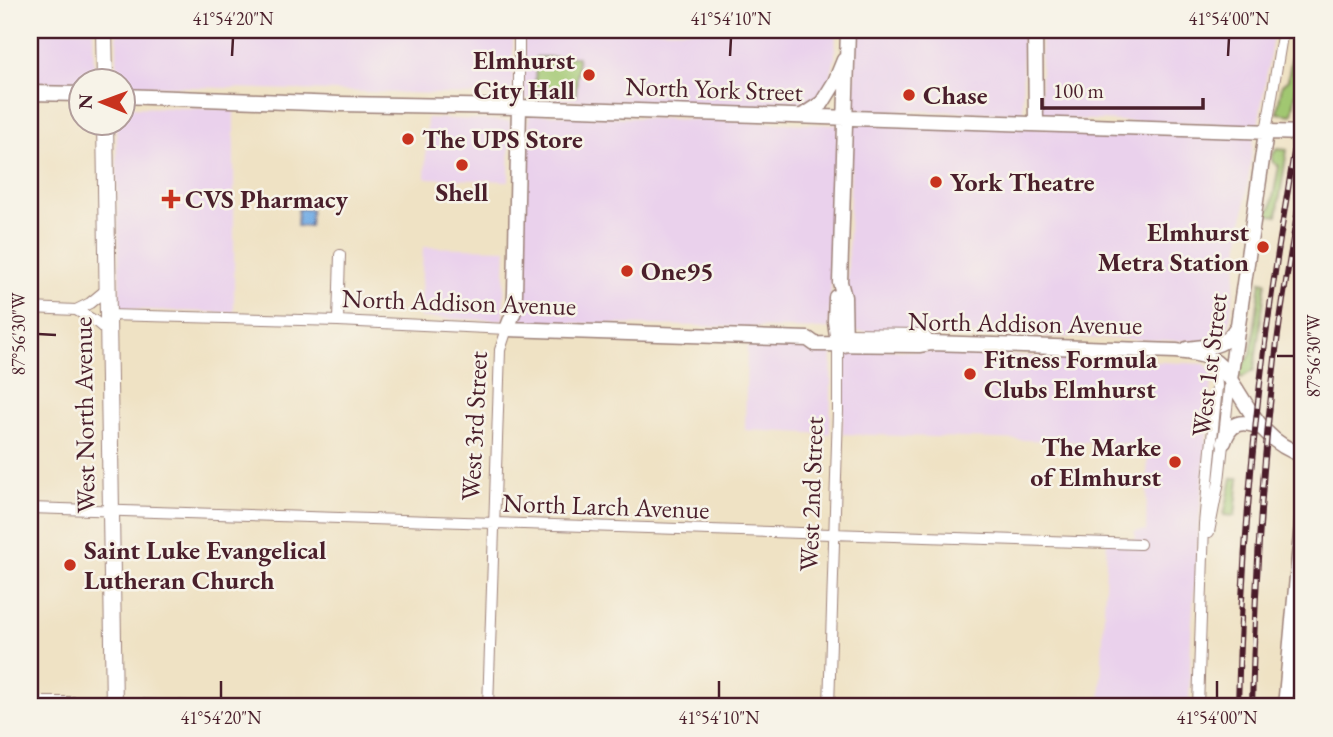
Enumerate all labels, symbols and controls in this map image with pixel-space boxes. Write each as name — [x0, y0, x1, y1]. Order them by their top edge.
text: 41°54'20"N — [193, 7, 274, 30]
text: 41°54'10"N — [691, 7, 772, 30]
text: 41°54'00"N — [1189, 7, 1270, 30]
place label: Elmhurst City Hall — [473, 43, 575, 107]
north arrow — [66, 66, 136, 136]
scale bar — [1042, 66, 1204, 110]
marker: Elmhurst City Hall — [581, 67, 597, 83]
street label: North York Street — [625, 69, 803, 109]
text: 100 m — [1053, 77, 1104, 104]
place label: Chase — [923, 78, 988, 112]
marker: Chase — [901, 87, 917, 103]
text: N — [73, 93, 98, 110]
place label: The UPS Store — [422, 122, 583, 156]
marker: The UPS Store — [400, 131, 416, 147]
marker: Shell — [454, 157, 470, 173]
place label: York Theatre — [950, 165, 1095, 199]
marker: York Theatre — [928, 174, 944, 190]
place label: Shell — [435, 175, 489, 209]
place label: CVS Pharmacy — [185, 182, 349, 216]
marker: CVS Pharmacy — [163, 191, 179, 207]
place label: Elmhurst Metra Station — [1098, 215, 1249, 279]
marker: Elmhurst Metra Station — [1255, 239, 1271, 255]
place label: One95 — [641, 254, 714, 288]
marker: One95 — [619, 263, 635, 279]
street label: North Addison Avenue — [341, 281, 577, 323]
street label: West 1st Street — [1183, 291, 1235, 439]
text: 87°56'30"W — [7, 292, 30, 376]
street label: North Addison Avenue — [908, 304, 1142, 342]
text: 87°56'30"W — [1302, 314, 1325, 398]
street label: West North Avenue — [65, 316, 103, 514]
place label: Fitness Formula Clubs Elmhurst — [984, 342, 1158, 406]
street label: West 3rd Street — [453, 350, 495, 502]
marker: Fitness Formula Clubs Elmhurst — [962, 366, 978, 382]
street label: West 2nd Street — [791, 416, 831, 572]
place label: The Marke of Elmhurst — [1030, 430, 1161, 494]
marker: The Marke of Elmhurst — [1167, 454, 1183, 470]
street label: North Larch Avenue — [502, 485, 710, 527]
place label: Saint Luke Evangelical Lutheran Church — [84, 533, 326, 597]
marker: Saint Luke Evangelical Lutheran Church — [62, 557, 78, 573]
text: 41°54'20"N — [181, 706, 262, 729]
text: 41°54'10"N — [679, 706, 760, 729]
text: 41°54'00"N — [1177, 706, 1258, 729]

